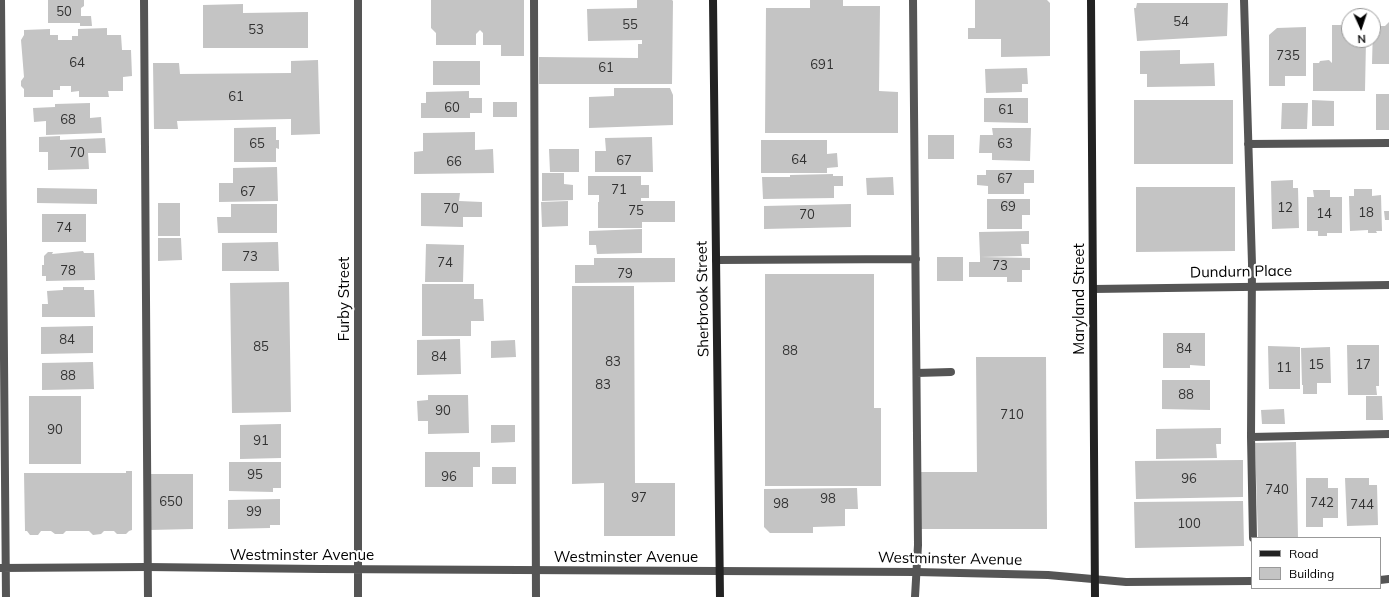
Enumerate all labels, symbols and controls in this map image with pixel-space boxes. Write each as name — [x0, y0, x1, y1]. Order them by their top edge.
house number: 50 — [56, 4, 72, 20]
north arrow — [1341, 8, 1381, 48]
house number: 54 — [1173, 14, 1189, 30]
house number: 55 — [622, 17, 638, 33]
house number: 53 — [248, 22, 264, 38]
text: N — [1357, 32, 1366, 46]
house number: 735 — [1276, 48, 1300, 64]
house number: 64 — [69, 55, 85, 71]
house number: 691 — [810, 57, 834, 73]
house number: 61 — [598, 60, 614, 76]
house number: 61 — [228, 89, 244, 105]
house number: 60 — [444, 100, 460, 116]
house number: 61 — [998, 102, 1014, 118]
house number: 68 — [60, 112, 76, 128]
house number: 65 — [249, 136, 265, 152]
house number: 63 — [997, 136, 1013, 152]
house number: 70 — [69, 145, 85, 161]
house number: 64 — [791, 152, 807, 168]
house number: 67 — [616, 153, 632, 169]
house number: 66 — [446, 154, 462, 170]
house number: 67 — [997, 171, 1013, 187]
house number: 71 — [611, 182, 627, 198]
house number: 67 — [240, 184, 256, 200]
house number: 69 — [1000, 199, 1016, 215]
house number: 12 — [1277, 200, 1293, 216]
house number: 70 — [443, 201, 459, 217]
house number: 75 — [628, 203, 644, 219]
house number: 18 — [1358, 205, 1374, 221]
house number: 14 — [1316, 206, 1332, 222]
house number: 70 — [799, 207, 815, 223]
house number: 74 — [56, 220, 72, 236]
street label: Sherbrook Street — [693, 241, 713, 357]
street label: Maryland Street — [1070, 243, 1088, 355]
house number: 73 — [242, 249, 258, 265]
house number: 74 — [437, 255, 453, 271]
street label: Furby Street — [335, 257, 353, 341]
house number: 73 — [992, 258, 1008, 274]
street label: Dundurn Place — [1190, 262, 1292, 282]
house number: 78 — [60, 263, 76, 279]
house number: 79 — [617, 266, 633, 282]
house number: 84 — [59, 332, 75, 348]
house number: 85 — [253, 339, 269, 355]
house number: 84 — [1176, 341, 1192, 357]
house number: 88 — [782, 343, 798, 359]
house number: 84 — [431, 349, 447, 365]
house number: 83 — [605, 354, 621, 370]
house number: 15 — [1308, 357, 1324, 373]
house number: 17 — [1355, 357, 1371, 373]
house number: 11 — [1276, 360, 1292, 376]
house number: 88 — [60, 368, 76, 384]
house number: 83 — [595, 377, 611, 393]
house number: 88 — [1178, 387, 1194, 403]
house number: 90 — [435, 403, 451, 419]
house number: 710 — [1000, 407, 1024, 423]
house number: 90 — [47, 422, 63, 438]
house number: 91 — [253, 433, 269, 449]
house number: 95 — [247, 467, 263, 483]
house number: 96 — [441, 469, 457, 485]
house number: 96 — [1181, 471, 1197, 487]
house number: 740 — [1265, 482, 1289, 498]
house number: 97 — [631, 490, 647, 506]
house number: 98 — [820, 491, 836, 507]
house number: 650 — [159, 494, 183, 510]
house number: 742 — [1310, 495, 1334, 511]
house number: 98 — [773, 496, 789, 512]
house number: 744 — [1350, 497, 1374, 513]
house number: 99 — [246, 504, 262, 520]
house number: 100 — [1177, 516, 1201, 532]
legend — [1251, 537, 1381, 589]
street label: Westminster Avenue — [230, 546, 374, 564]
text: Road — [1289, 546, 1318, 561]
street label: Westminster Avenue — [554, 548, 698, 566]
street label: Westminster Avenue — [878, 549, 1022, 569]
text: Building — [1289, 566, 1334, 581]

